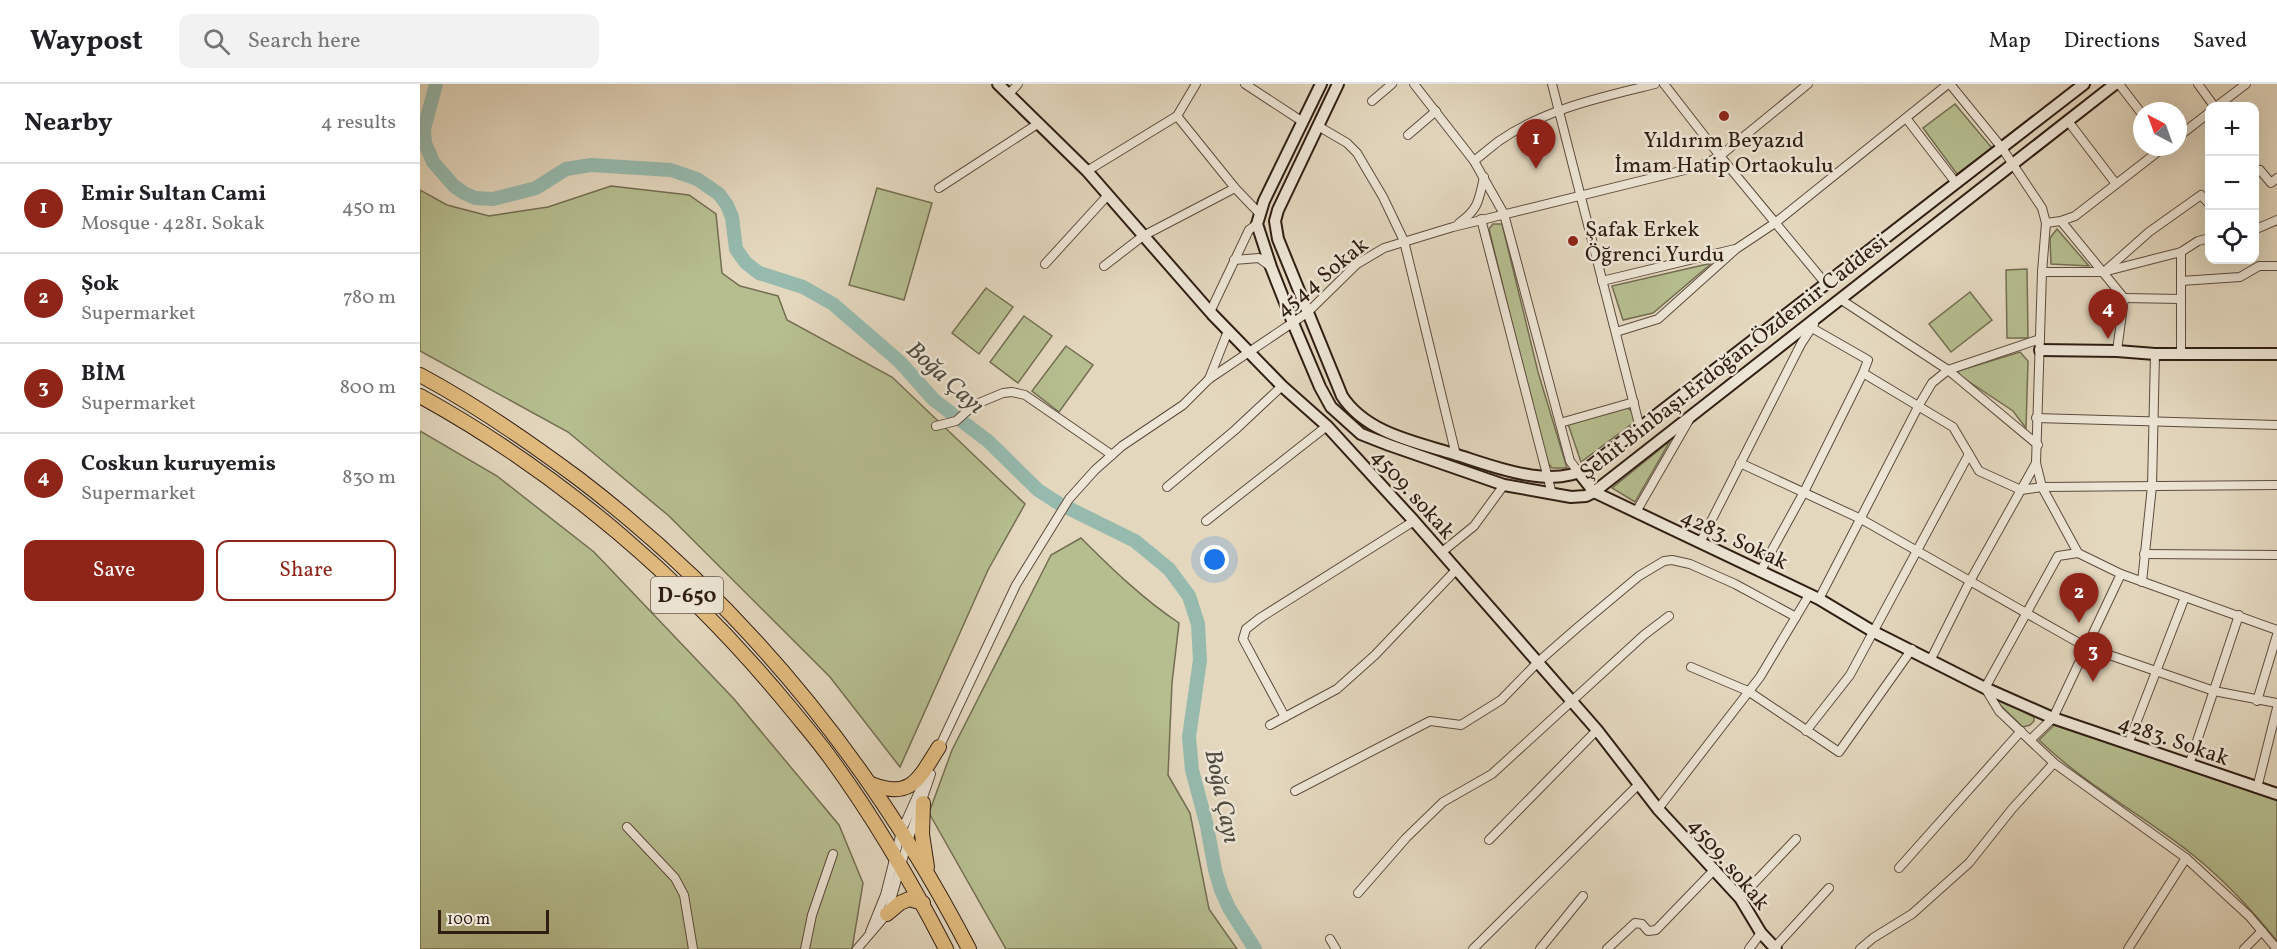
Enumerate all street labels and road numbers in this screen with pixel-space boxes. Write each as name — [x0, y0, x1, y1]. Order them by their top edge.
street label: Şehit Binbaşı Erdoğan Özdemir Caddesi — [1574, 228, 1895, 488]
street label: 4544 Sokak — [1269, 231, 1376, 325]
street label: 4509. sokak — [1363, 442, 1461, 547]
street label: 4283. Sokak — [1675, 502, 1793, 579]
road number: D-650 — [651, 577, 723, 613]
street label: 4283. Sokak — [2113, 708, 2233, 775]
street label: 4509. sokak — [1680, 811, 1776, 918]

